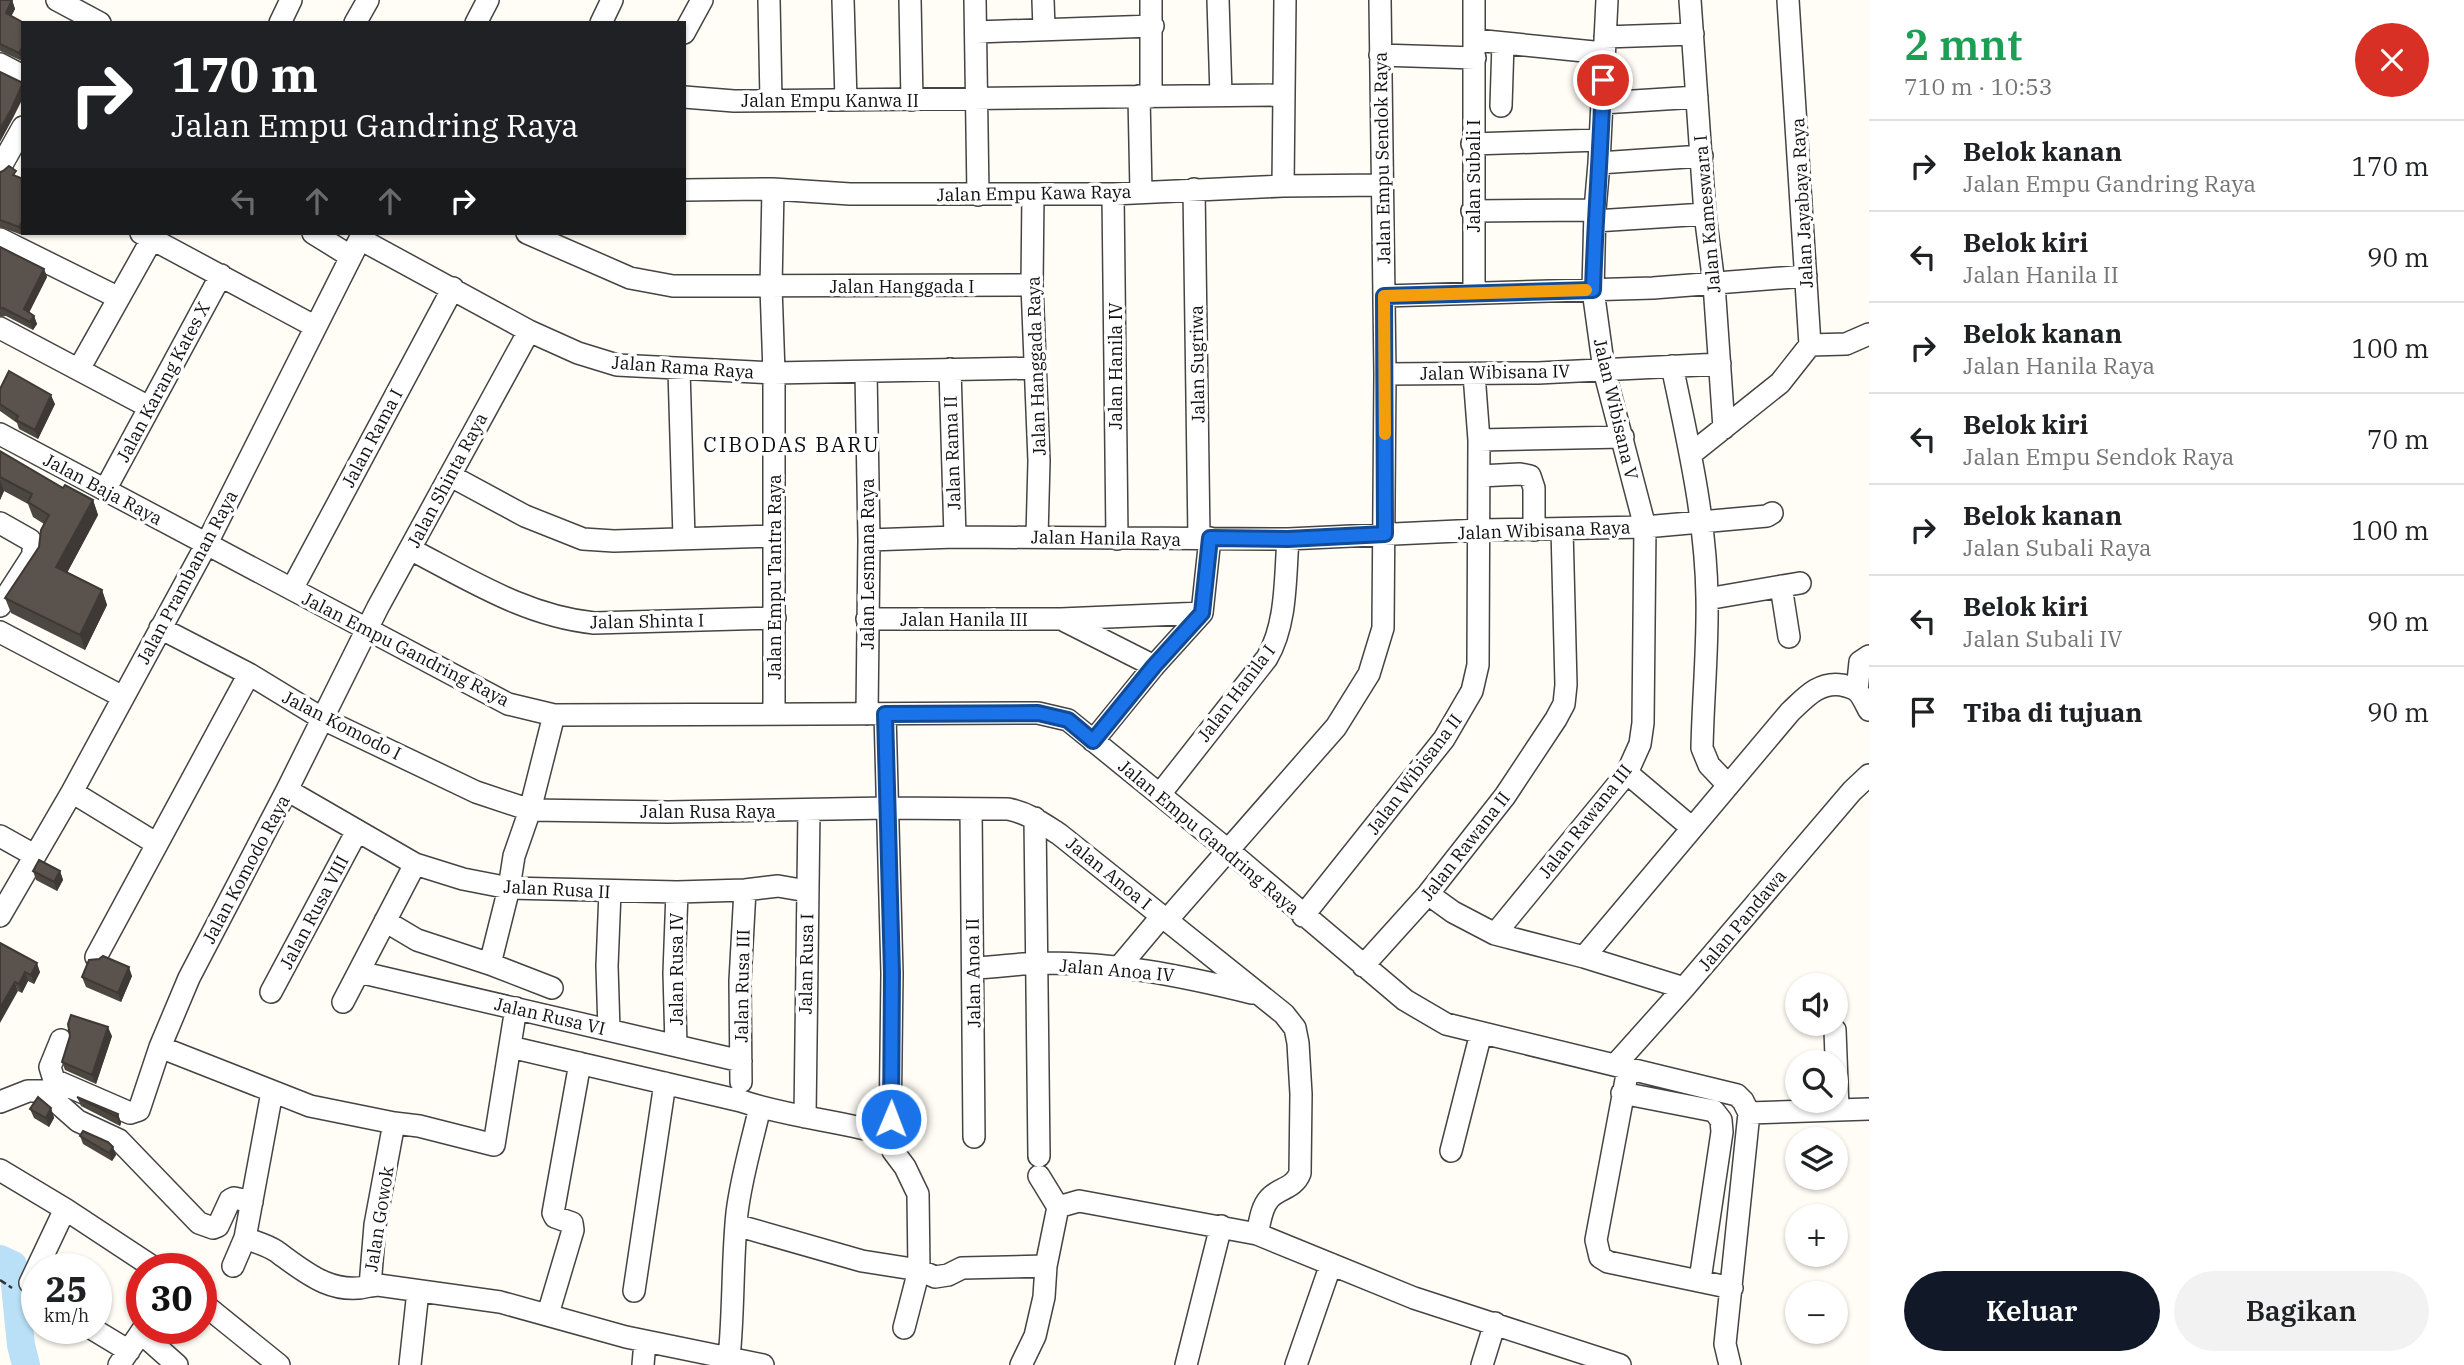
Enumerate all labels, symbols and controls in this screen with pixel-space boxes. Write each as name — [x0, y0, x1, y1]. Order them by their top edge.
text: 2 mnt — [1904, 17, 2022, 72]
button: close — [2355, 23, 2429, 97]
text: 170 m — [171, 42, 318, 105]
icon: right — [56, 49, 147, 140]
pin — [1573, 50, 1633, 110]
street label: Jalan Empu Sendok Raya — [1369, 51, 1395, 264]
icon: arrive — [1584, 61, 1622, 99]
text: 710 m · 10:53 — [1904, 71, 2053, 101]
street label: Jalan Empu Kanwa II — [741, 89, 919, 112]
text: Jalan Empu Gandring Raya — [171, 104, 579, 146]
street label: Jalan Jayabaya Raya — [1786, 117, 1818, 289]
street label: Jalan Subali I — [1462, 120, 1485, 232]
street label: Jalan Kameswara I — [1689, 134, 1725, 294]
text: Belok kanan — [1963, 134, 2122, 168]
icon: right — [1904, 147, 1942, 185]
text: 170 m — [2351, 149, 2429, 183]
text: Jalan Empu Gandring Raya — [1963, 168, 2256, 198]
street label: Jalan Empu Kawa Raya — [936, 180, 1132, 206]
icon: left — [225, 182, 263, 220]
icon: ahead — [298, 182, 336, 220]
icon: ahead — [371, 182, 409, 220]
icon: right — [444, 182, 482, 220]
text: Belok kiri — [1963, 225, 2088, 259]
icon: left — [1904, 238, 1942, 276]
text: 90 m — [2367, 240, 2429, 274]
text: Jalan Hanila II — [1963, 259, 2119, 289]
street label: Jalan Hanggada I — [830, 275, 974, 298]
street label: Jalan Hanggada Raya — [1021, 276, 1051, 456]
street label: Jalan Karang Kates X — [111, 298, 215, 466]
street label: Jalan Hanila IV — [1104, 302, 1127, 430]
street label: Jalan Sugriwa — [1184, 305, 1210, 423]
text: Belok kanan — [1963, 316, 2122, 350]
icon: right — [1904, 329, 1942, 367]
text: 100 m — [2351, 331, 2429, 365]
street label: Jalan Wibisana V — [1589, 336, 1643, 482]
text: Jalan Hanila Raya — [1963, 350, 2155, 380]
street label: Jalan Rama Raya — [611, 351, 755, 383]
street label: Jalan Wibisana IV — [1420, 359, 1570, 385]
street label: Jalan Rama I — [336, 385, 408, 491]
street label: Jalan Rama II — [939, 395, 965, 511]
text: Belok kiri — [1963, 407, 2088, 441]
street label: Jalan Shinta Raya — [402, 409, 492, 551]
icon: left — [1904, 420, 1942, 458]
text: 70 m — [2367, 422, 2429, 456]
district label: CIBODAS BARU — [703, 430, 881, 458]
text: Jalan Empu Sendok Raya — [1963, 441, 2234, 471]
street label: Jalan Baja Raya — [40, 448, 166, 530]
street label: Jalan Empu Tantra Raya — [763, 474, 786, 680]
street label: Jalan Lesmana Raya — [856, 478, 879, 650]
street label: Jalan Prambanan Raya — [131, 486, 243, 668]
text: Belok kanan — [1963, 498, 2122, 532]
icon: right — [1904, 511, 1942, 549]
text: 100 m — [2351, 513, 2429, 547]
street label: Jalan Wibisana Raya — [1457, 515, 1631, 545]
street label: Jalan Hanila Raya — [1031, 525, 1182, 551]
text: Jalan Subali Raya — [1963, 532, 2152, 562]
street label: Jalan Empu Gandring Raya — [299, 587, 514, 711]
text: Belok kiri — [1963, 589, 2088, 623]
icon: left — [1904, 602, 1942, 640]
text: 90 m — [2367, 604, 2429, 638]
street label: Jalan Hanila III — [900, 608, 1028, 631]
street label: Jalan Shinta I — [590, 609, 704, 633]
text: Jalan Subali IV — [1963, 623, 2122, 653]
street label: Jalan Hanila I — [1192, 640, 1280, 746]
street label: Jalan Komodo I — [279, 685, 405, 765]
icon: arrive — [1904, 693, 1942, 731]
text: Tiba di tujuan — [1963, 695, 2143, 729]
text: 90 m — [2367, 695, 2429, 729]
street label: Jalan Wibisana II — [1361, 709, 1467, 839]
street label: Jalan Empu Gandring Raya — [1114, 754, 1304, 920]
street label: Jalan Rawana III — [1533, 759, 1637, 883]
street label: Jalan Rawana II — [1415, 787, 1515, 905]
street label: Jalan Komodo Raya — [197, 791, 295, 947]
street label: Jalan Rusa Raya — [640, 800, 776, 823]
street label: Jalan Anoa I — [1062, 832, 1156, 914]
street label: Jalan Rusa VIII — [274, 851, 354, 973]
street label: Jalan Pandawa — [1693, 864, 1791, 975]
street label: Jalan Rusa II — [503, 875, 611, 903]
street label: Jalan Rusa IV — [665, 912, 688, 1026]
street label: Jalan Rusa I — [794, 913, 818, 1015]
street label: Jalan Anoa II — [961, 918, 985, 1028]
street label: Jalan Rusa III — [730, 929, 754, 1043]
street label: Jalan Anoa IV — [1059, 954, 1175, 986]
map controls — [1785, 973, 1848, 1344]
button: sound — [1785, 973, 1848, 1036]
street label: Jalan Rusa VI — [492, 992, 608, 1040]
button: search — [1785, 1050, 1848, 1113]
position arrow — [854, 1082, 928, 1156]
button: layers — [1785, 1127, 1848, 1190]
street label: Jalan Gowok — [359, 1164, 399, 1273]
button: + — [1785, 1204, 1848, 1267]
speed limit sign: 30 — [126, 1253, 217, 1344]
text: 25 — [45, 1266, 88, 1312]
button: Keluar — [1904, 1271, 2160, 1351]
button: Bagikan — [2174, 1271, 2429, 1351]
button: − — [1785, 1281, 1848, 1344]
text: km/h — [44, 1304, 89, 1327]

